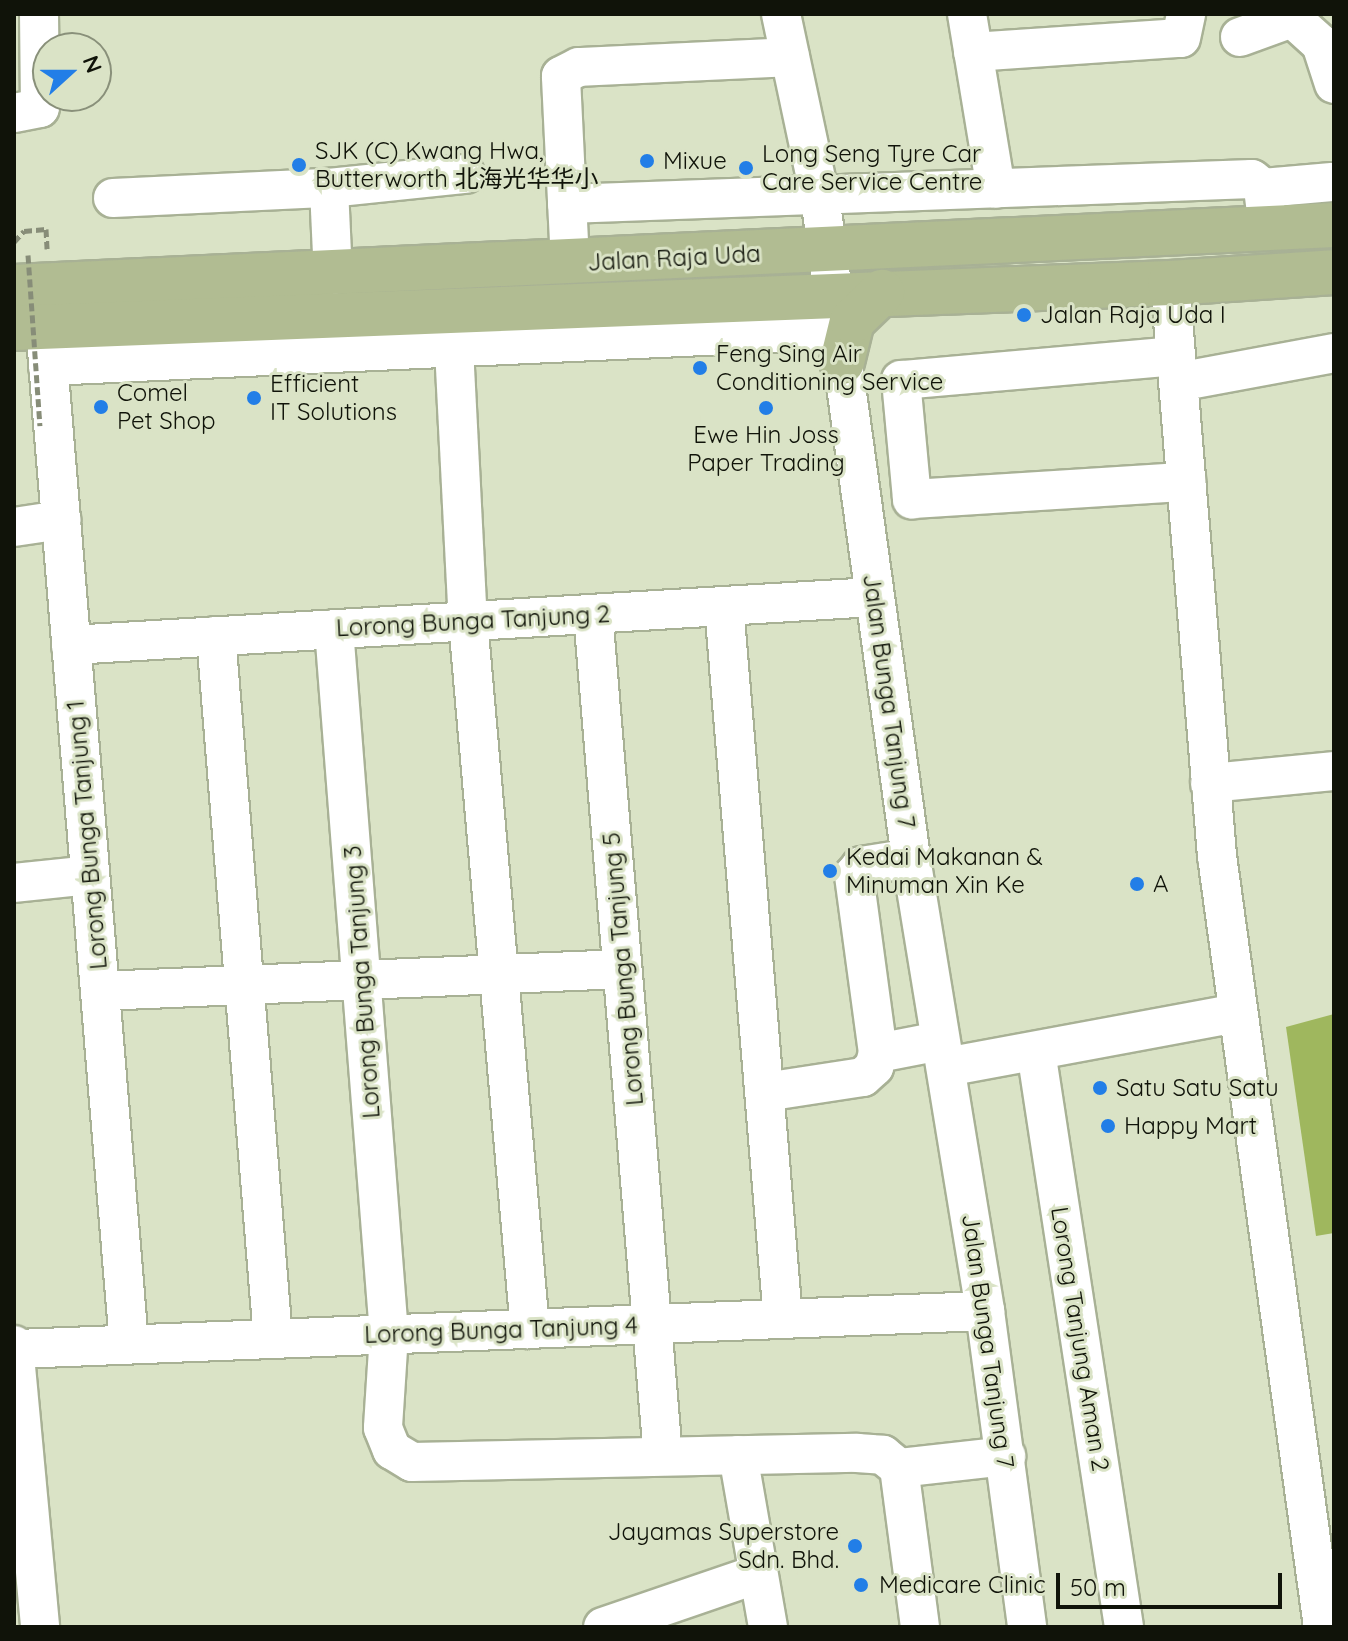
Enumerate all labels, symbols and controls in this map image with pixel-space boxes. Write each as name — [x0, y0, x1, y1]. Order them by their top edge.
north arrow — [32, 32, 112, 112]
text: N — [77, 52, 109, 77]
place label: SJK (C) Kwang Hwa, Butterworth 北海光华华小 — [315, 137, 599, 193]
place label: Long Seng Tyre Car Care Service Centre — [762, 140, 982, 196]
place label: Mixue — [663, 147, 727, 175]
marker: Mixue — [638, 152, 656, 170]
marker: SJK (C) Kwang Hwa, Butterworth 北海光华华小 — [290, 156, 308, 174]
marker: Long Seng Tyre Car Care Service Centre — [737, 159, 755, 177]
street label: Jalan Raja Uda — [587, 239, 761, 277]
place label: Jalan Raja Uda I — [1040, 301, 1226, 329]
marker: Jalan Raja Uda I — [1015, 306, 1033, 324]
place label: Feng Sing Air Conditioning Service — [716, 340, 943, 396]
marker: Feng Sing Air Conditioning Service — [691, 359, 709, 377]
place label: Efficient IT Solutions — [270, 370, 397, 426]
place label: Comel Pet Shop — [117, 379, 215, 435]
marker: Efficient IT Solutions — [245, 389, 263, 407]
marker: Comel Pet Shop — [92, 398, 110, 416]
marker: Ewe Hin Joss Paper Trading — [757, 399, 775, 417]
place label: Ewe Hin Joss Paper Trading — [687, 421, 845, 477]
street label: Jalan Bunga Tanjung 7 — [857, 572, 921, 830]
street label: Lorong Bunga Tanjung 2 — [335, 599, 611, 643]
street label: Lorong Bunga Tanjung 1 — [61, 699, 113, 971]
street label: Lorong Bunga Tanjung 5 — [597, 831, 649, 1107]
place label: Kedai Makanan & Minuman Xin Ke — [846, 843, 1043, 899]
street label: Lorong Bunga Tanjung 3 — [338, 845, 386, 1119]
marker: Kedai Makanan & Minuman Xin Ke — [821, 862, 839, 880]
place label: A — [1153, 870, 1169, 898]
marker: A — [1128, 875, 1146, 893]
place label: Satu Satu Satu — [1116, 1074, 1279, 1102]
marker: Satu Satu Satu — [1091, 1079, 1109, 1097]
place label: Happy Mart — [1124, 1112, 1257, 1140]
marker: Happy Mart — [1099, 1117, 1117, 1135]
street label: Lorong Tanjung Aman 2 — [1045, 1205, 1115, 1473]
street label: Jalan Bunga Tanjung 7 — [956, 1212, 1020, 1470]
street label: Lorong Bunga Tanjung 4 — [364, 1311, 638, 1349]
place label: Jayamas Superstore Sdn. Bhd. — [608, 1518, 839, 1574]
marker: Jayamas Superstore Sdn. Bhd. — [846, 1537, 864, 1555]
scale bar — [1060, 1557, 1286, 1607]
place label: Medicare Clinic — [879, 1571, 1046, 1599]
text: 50 m — [1070, 1572, 1126, 1602]
marker: Medicare Clinic — [850, 1574, 872, 1596]

